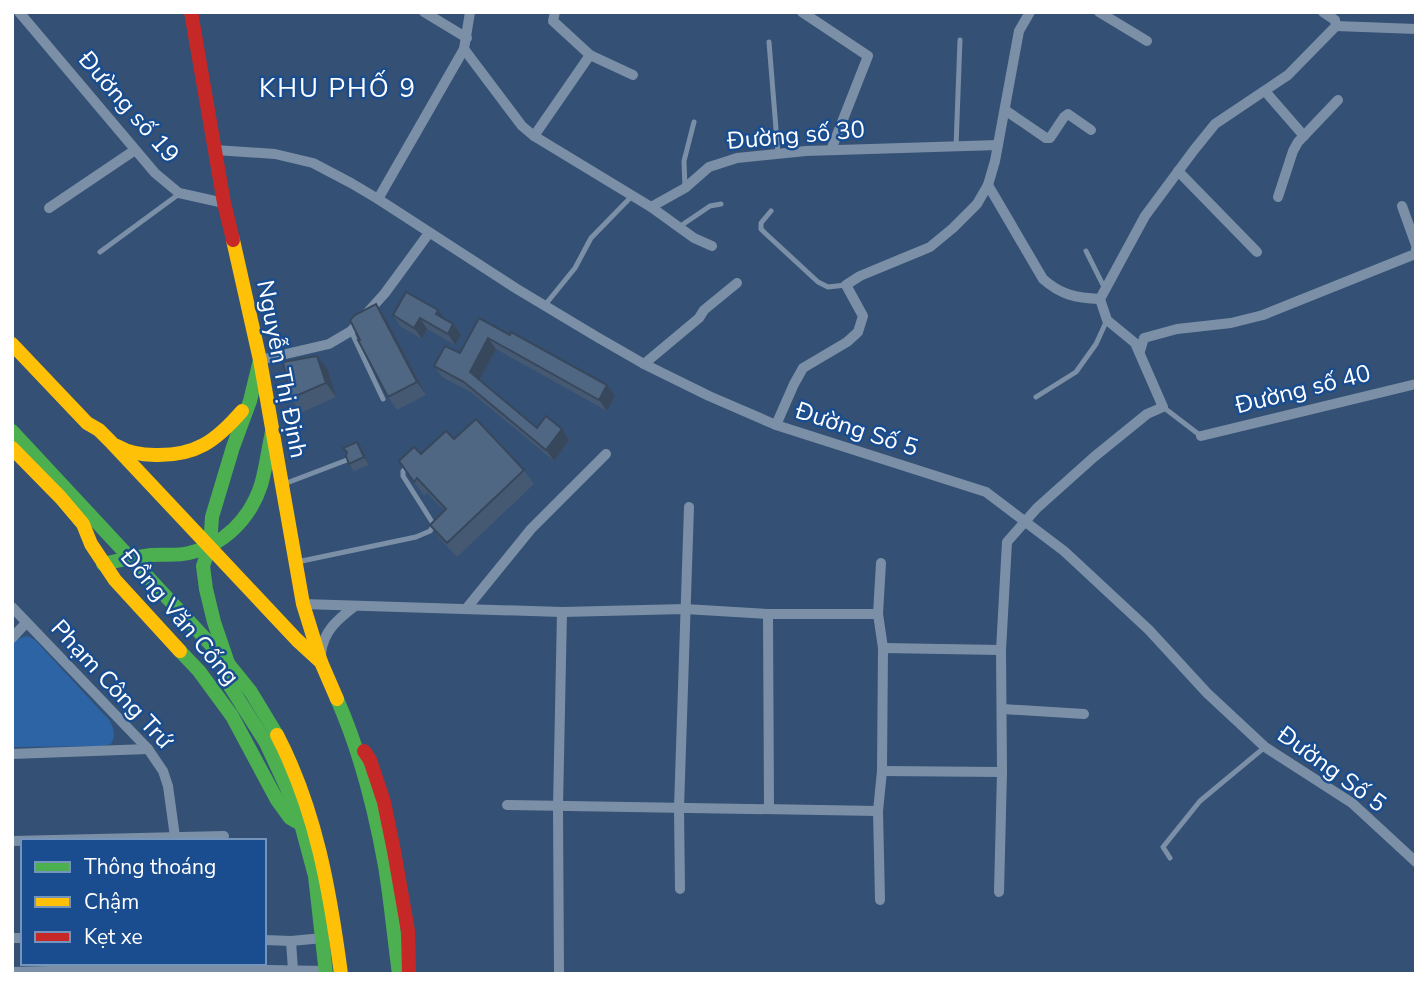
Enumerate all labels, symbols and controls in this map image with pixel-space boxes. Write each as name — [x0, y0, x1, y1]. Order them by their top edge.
street label: Đường số 19 — [71, 44, 186, 170]
district label: KHU PHỐ 9 — [259, 70, 417, 106]
street label: Đường số 30 — [725, 113, 866, 157]
street label: Nguyễn Thị Định — [249, 277, 315, 461]
street label: Đường số 40 — [1231, 357, 1374, 422]
street label: Đường Số 5 — [791, 394, 922, 464]
street label: Đồng Văn Cống — [113, 541, 247, 692]
street label: Phạm Công Trứ — [44, 613, 181, 757]
street label: Đường Số 5 — [1270, 718, 1393, 819]
legend — [21, 839, 266, 965]
text: Thông thoáng — [84, 853, 216, 881]
text: Chậm — [84, 888, 139, 916]
text: Kẹt xe — [84, 923, 143, 951]

